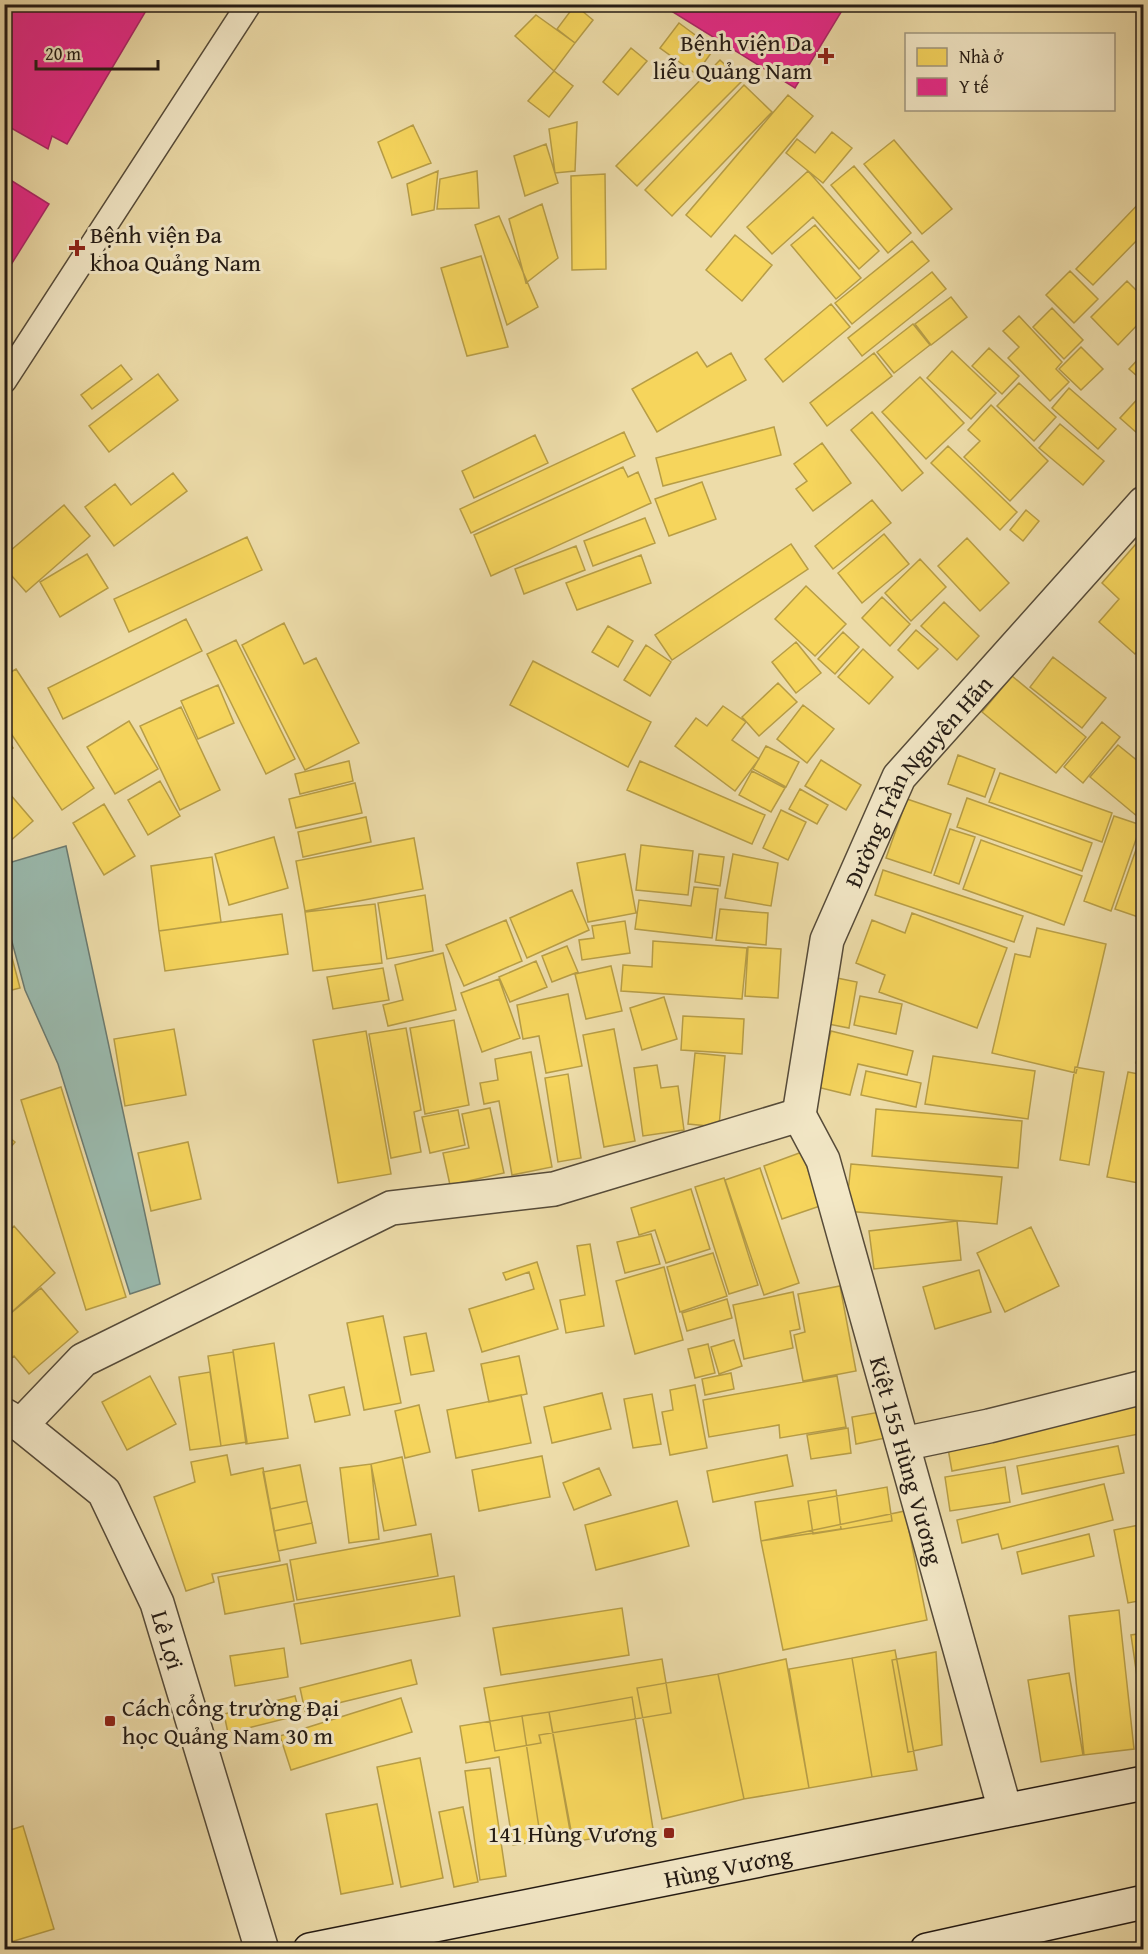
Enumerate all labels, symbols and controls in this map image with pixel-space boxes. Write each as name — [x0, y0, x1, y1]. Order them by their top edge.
place label: Bệnh viện Da liễu Quảng Nam — [653, 25, 813, 88]
scale bar — [36, 33, 158, 71]
legend — [905, 33, 1115, 111]
text: 20 m — [45, 40, 81, 67]
text: Nhà ở — [959, 43, 1004, 70]
marker: Bệnh viện Da liễu Quảng Nam — [817, 47, 835, 65]
text: Y tế — [959, 73, 989, 100]
place label: Bệnh viện Đa khoa Quảng Nam — [90, 217, 261, 280]
marker: Bệnh viện Đa khoa Quảng Nam — [68, 239, 86, 257]
street label: Đường Trần Nguyên Hãn — [835, 667, 1000, 893]
street label: Kiệt 155 Hùng Vương — [861, 1352, 953, 1569]
street label: Lê Lợi — [143, 1606, 194, 1674]
place label: Cách cổng trường Đại học Quảng Nam 30 m — [122, 1690, 340, 1753]
marker: Cách cổng trường Đại học Quảng Nam 30 m — [103, 1714, 117, 1728]
place label: 141 Hùng Vương — [488, 1816, 657, 1851]
marker: 141 Hùng Vương — [662, 1826, 676, 1840]
street label: Hùng Vương — [661, 1836, 795, 1896]

